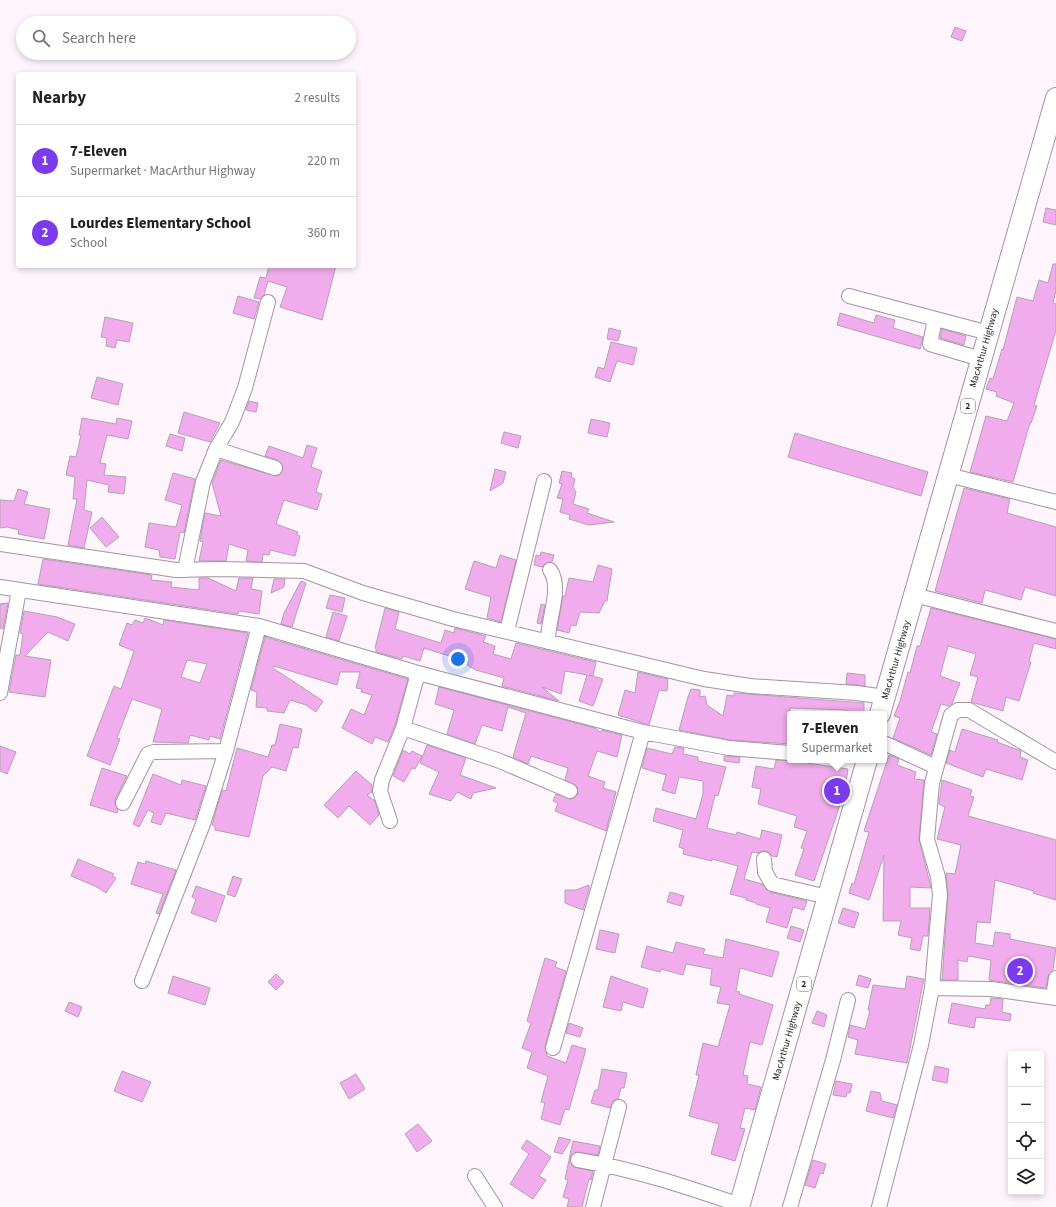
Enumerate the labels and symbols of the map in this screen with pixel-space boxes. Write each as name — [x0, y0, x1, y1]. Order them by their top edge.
street label: MacArthur Highway — [966, 306, 1002, 389]
road number: 2 — [961, 399, 975, 413]
street label: MacArthur Highway — [878, 618, 914, 701]
your location — [448, 649, 468, 669]
pin: 1 — [824, 776, 850, 806]
pin: 2 — [1007, 956, 1033, 986]
road number: 2 — [797, 977, 811, 991]
street label: MacArthur Highway — [769, 999, 805, 1082]

